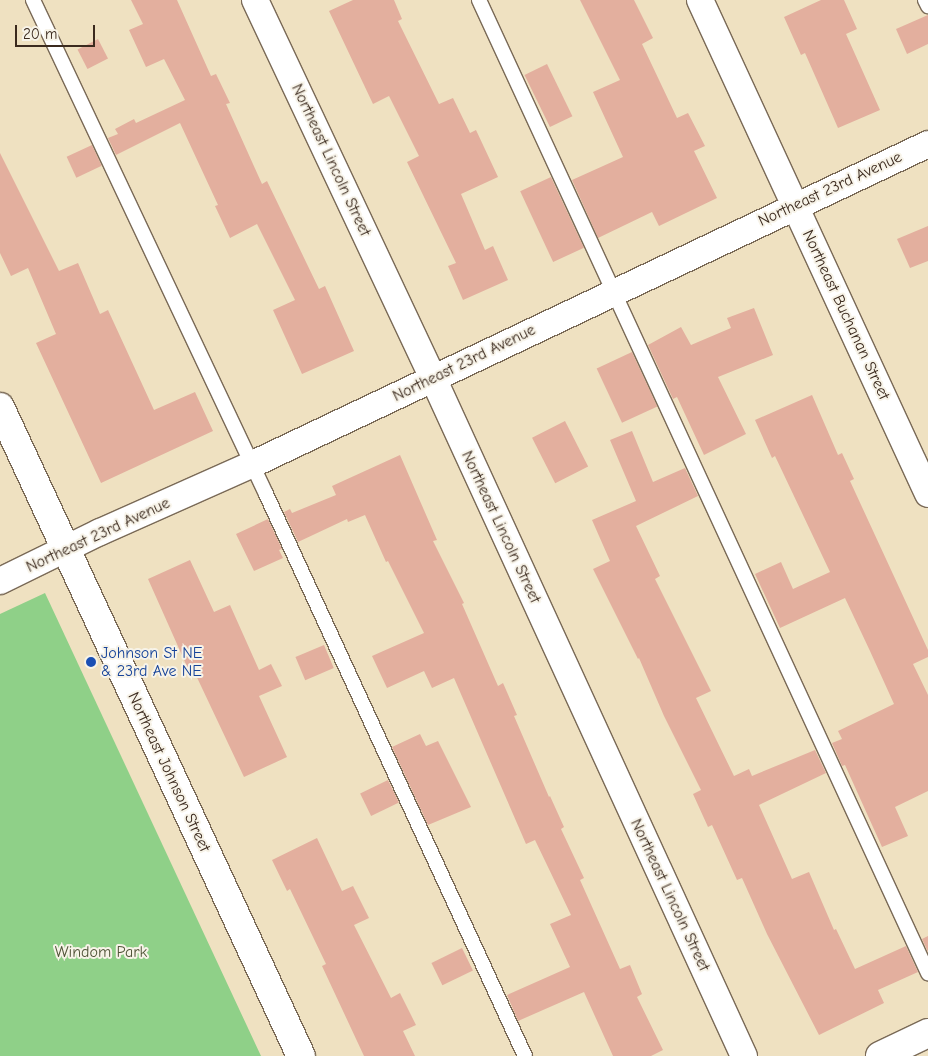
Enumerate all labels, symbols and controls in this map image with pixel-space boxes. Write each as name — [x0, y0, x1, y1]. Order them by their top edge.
scale bar — [18, 15, 98, 47]
text: 20 m — [23, 25, 57, 43]
street label: Northeast Lincoln Street — [287, 81, 375, 239]
street label: Northeast 23rd Avenue — [755, 147, 905, 231]
street label: Northeast Buchanan Street — [798, 227, 894, 403]
street label: Northeast 23rd Avenue — [390, 320, 538, 406]
street label: Northeast Lincoln Street — [457, 448, 545, 606]
street label: Northeast 23rd Avenue — [23, 493, 173, 577]
place label: Johnson St NE & 23rd Ave NE — [101, 643, 202, 681]
marker: Johnson St NE & 23rd Ave NE — [85, 656, 97, 668]
street label: Northeast Johnson Street — [124, 689, 214, 855]
street label: Northeast Lincoln Street — [626, 816, 714, 974]
park label: Windom Park — [55, 942, 147, 962]

